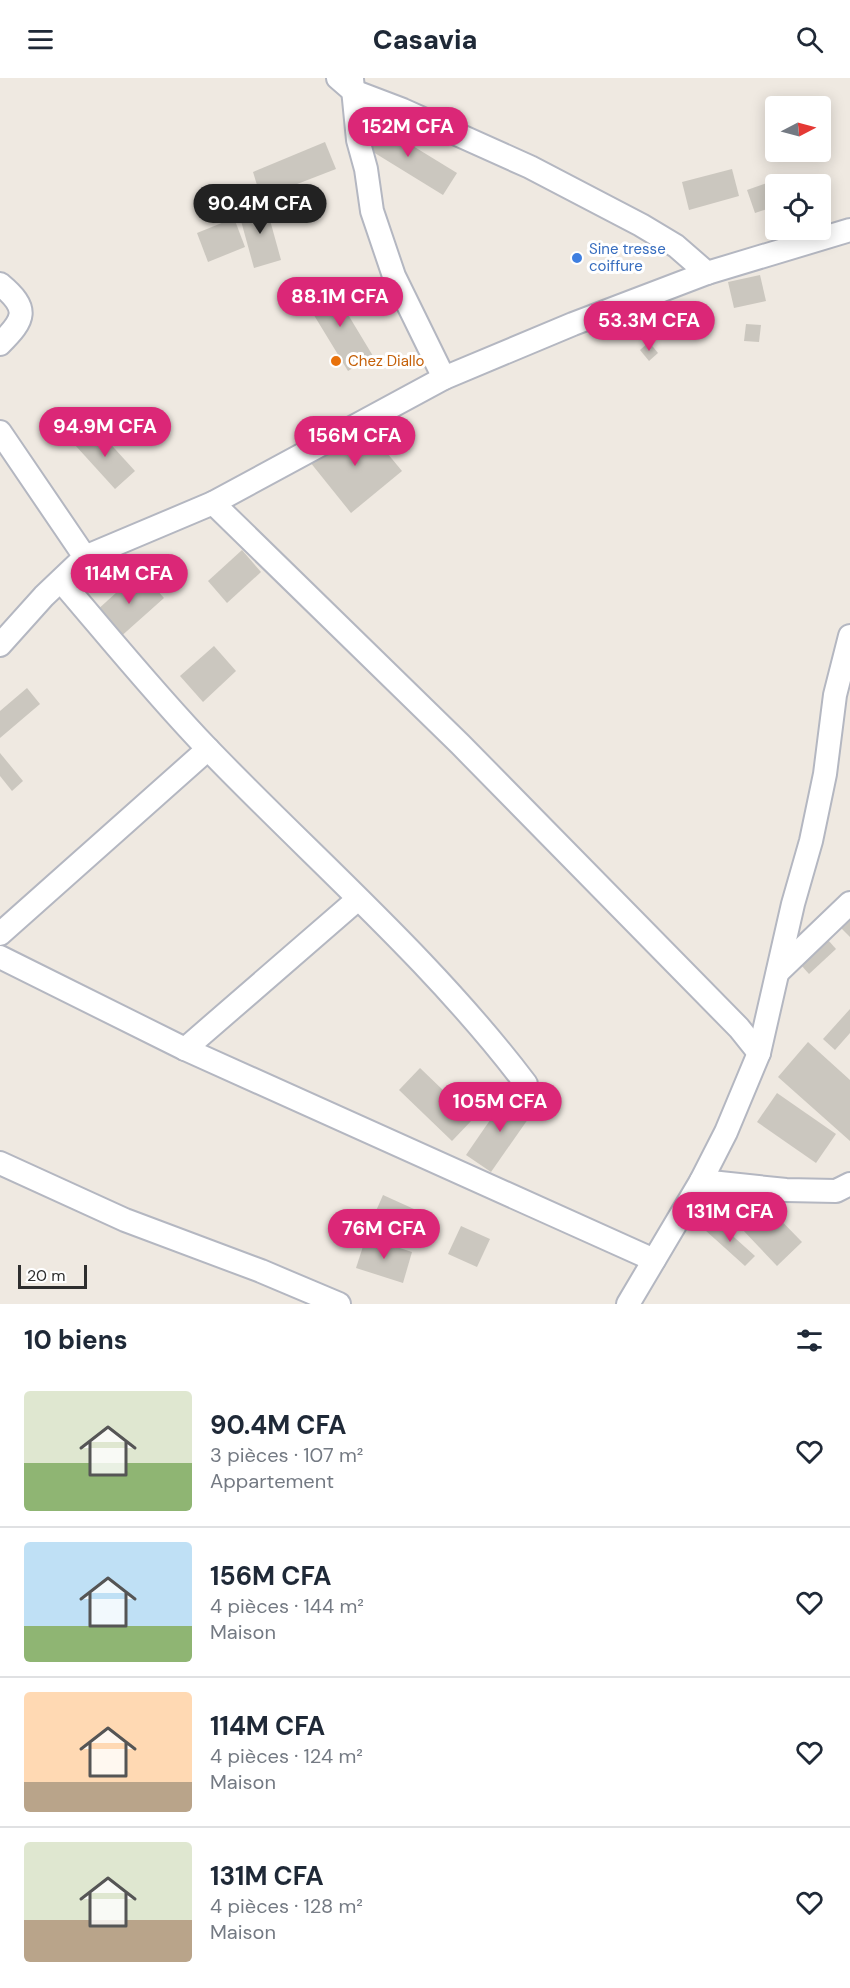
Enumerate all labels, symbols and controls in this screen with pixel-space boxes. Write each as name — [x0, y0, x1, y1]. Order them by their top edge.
text: Casavia — [373, 22, 477, 57]
icon: menu — [24, 23, 57, 56]
icon: search — [793, 23, 826, 56]
north arrow — [765, 96, 831, 162]
map controls — [765, 96, 831, 240]
pin: 152M CFA — [346, 107, 470, 158]
text: 152M CFA — [362, 113, 454, 139]
button: locate — [765, 174, 831, 240]
pin: 90.4M CFA — [191, 184, 329, 235]
text: 90.4M CFA — [208, 190, 312, 216]
place label: Sine tresse coiffure — [589, 239, 666, 276]
marker: Sine tresse coiffure — [570, 251, 584, 265]
pin: 88.1M CFA — [271, 277, 409, 328]
text: 88.1M CFA — [291, 283, 389, 309]
pin: 53.3M CFA — [580, 301, 718, 352]
text: 53.3M CFA — [598, 307, 700, 333]
place label: Chez Diallo — [348, 351, 425, 371]
marker: Chez Diallo — [329, 354, 343, 368]
pin: 94.9M CFA — [36, 407, 174, 458]
text: 94.9M CFA — [53, 413, 157, 439]
pin: 156M CFA — [293, 416, 417, 467]
text: 156M CFA — [308, 422, 402, 448]
pin: 114M CFA — [67, 554, 191, 605]
text: 114M CFA — [85, 560, 173, 586]
pin: 105M CFA — [438, 1082, 562, 1133]
text: 105M CFA — [453, 1088, 547, 1114]
pin: 131M CFA — [668, 1192, 792, 1243]
text: 131M CFA — [686, 1198, 774, 1224]
pin: 76M CFA — [329, 1209, 439, 1260]
text: 76M CFA — [342, 1215, 426, 1241]
scale bar — [18, 1262, 87, 1290]
text: 20 m — [27, 1265, 66, 1286]
text: 10 biens — [24, 1323, 128, 1357]
icon: filters — [793, 1324, 826, 1357]
text: 90.4M CFA — [210, 1408, 346, 1442]
icon: home — [72, 1415, 144, 1487]
icon: heart — [793, 1435, 826, 1468]
text: 3 pièces · 107 m² — [210, 1442, 363, 1468]
text: Appartement — [210, 1468, 334, 1494]
text: 156M CFA — [210, 1559, 331, 1593]
icon: home — [72, 1566, 144, 1638]
icon: heart — [793, 1586, 826, 1619]
text: 4 pièces · 144 m² — [210, 1593, 364, 1619]
text: Maison — [210, 1619, 276, 1645]
text: 114M CFA — [210, 1709, 325, 1743]
icon: home — [72, 1716, 144, 1788]
icon: heart — [793, 1736, 826, 1769]
text: 4 pièces · 124 m² — [210, 1743, 363, 1769]
text: Maison — [210, 1769, 276, 1795]
text: 131M CFA — [210, 1859, 324, 1893]
icon: home — [72, 1866, 144, 1938]
icon: heart — [793, 1886, 826, 1919]
text: 4 pièces · 128 m² — [210, 1893, 363, 1919]
text: Maison — [210, 1919, 276, 1945]

